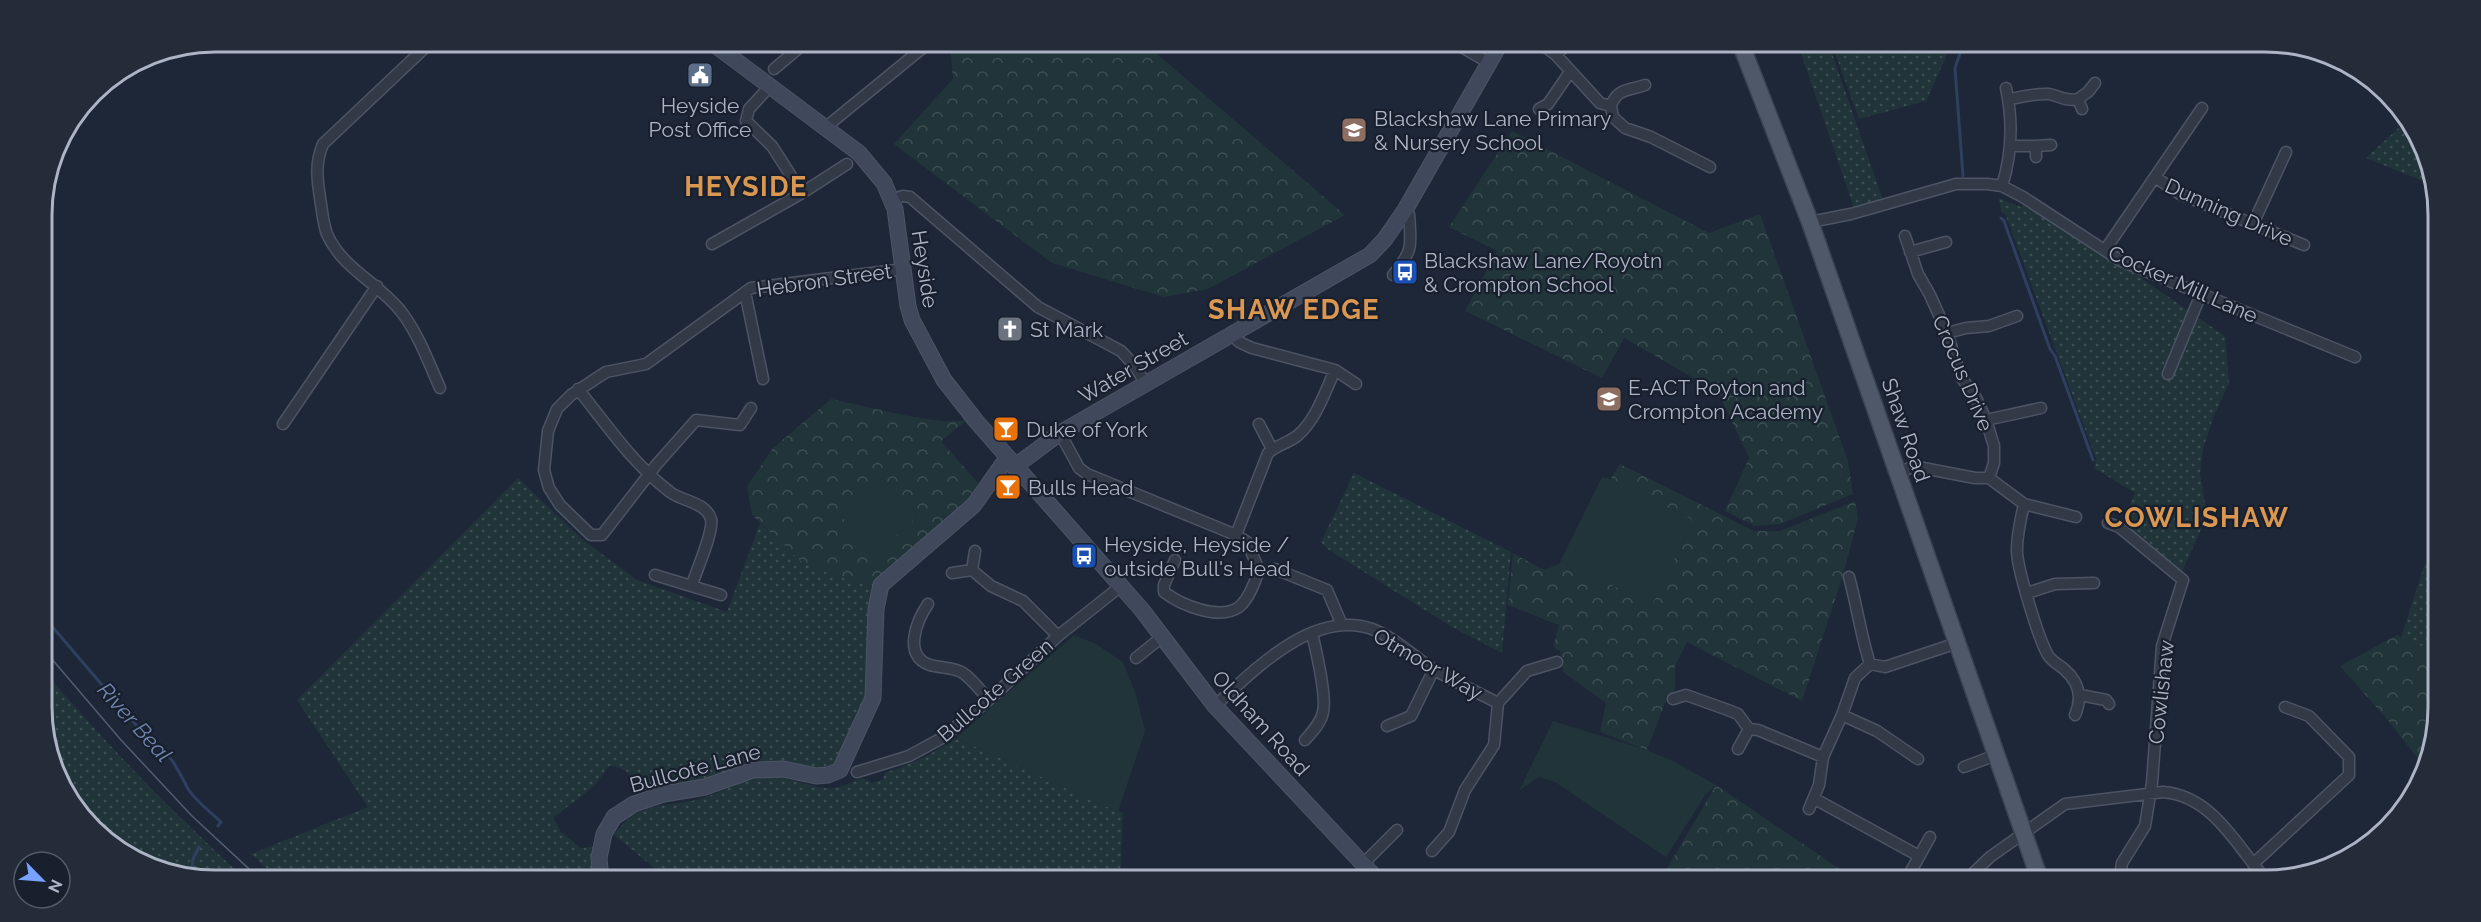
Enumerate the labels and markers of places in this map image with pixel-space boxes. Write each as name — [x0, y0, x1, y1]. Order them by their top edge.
public building icon: Heyside Post Office — [685, 60, 715, 90]
place label: Heyside Post Office — [649, 93, 751, 142]
place label: Blackshaw Lane Primary & Nursery School — [1374, 106, 1611, 155]
school or university icon: Blackshaw Lane Primary & Nursery School — [1339, 115, 1369, 145]
place label: Blackshaw Lane/Royotn & Crompton School — [1424, 248, 1662, 297]
bus stop icon: Blackshaw Lane/Royotn & Crompton School — [1390, 257, 1420, 287]
church icon: St Mark — [995, 314, 1025, 344]
place label: St Mark — [1030, 317, 1103, 342]
place label: E-ACT Royton and Crompton Academy — [1628, 375, 1823, 424]
school or university icon: E-ACT Royton and Crompton Academy — [1594, 384, 1624, 414]
bar icon: Duke of York — [991, 414, 1021, 444]
place label: Duke of York — [1026, 417, 1148, 442]
bar icon: Bulls Head — [993, 472, 1023, 502]
place label: Bulls Head — [1028, 475, 1134, 500]
place label: Heyside, Heyside / outside Bull's Head — [1104, 532, 1291, 581]
bus stop icon: Heyside, Heyside / outside Bull's Head — [1069, 541, 1099, 571]

